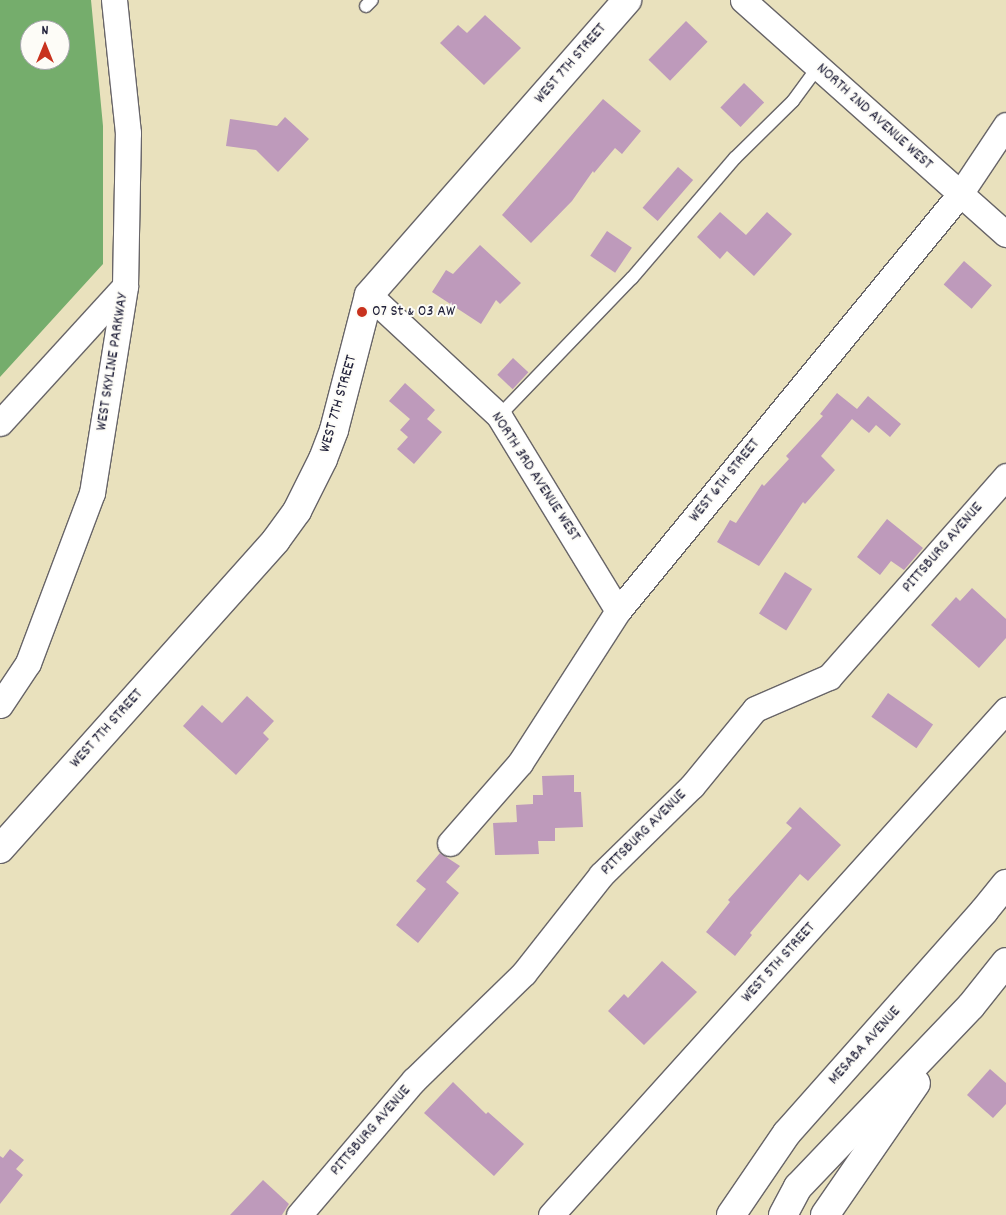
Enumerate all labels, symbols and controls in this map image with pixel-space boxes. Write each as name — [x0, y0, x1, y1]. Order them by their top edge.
north arrow — [20, 20, 70, 70]
street label: WEST 7TH STREET — [531, 20, 611, 108]
text: N — [42, 21, 48, 41]
street label: NORTH 2ND AVENUE WEST — [812, 60, 936, 174]
street label: WEST SKYLINE PARKWAY — [93, 292, 133, 432]
place label: 07 St & 03 AW — [372, 302, 455, 322]
marker: 07 St & 03 AW — [356, 306, 368, 318]
street label: WEST 7TH STREET — [316, 353, 362, 455]
street label: NORTH 3RD AVENUE WEST — [486, 409, 584, 545]
street label: WEST 6TH STREET — [685, 435, 765, 527]
street label: PITTSBURG AVENUE — [899, 499, 987, 597]
street label: WEST 7TH STREET — [66, 685, 148, 773]
street label: PITTSBURG AVENUE — [597, 786, 691, 880]
street label: WEST 5TH STREET — [738, 919, 820, 1007]
street label: MESABA AVENUE — [825, 1003, 905, 1089]
street label: PITTSBURG AVENUE — [327, 1082, 415, 1180]

